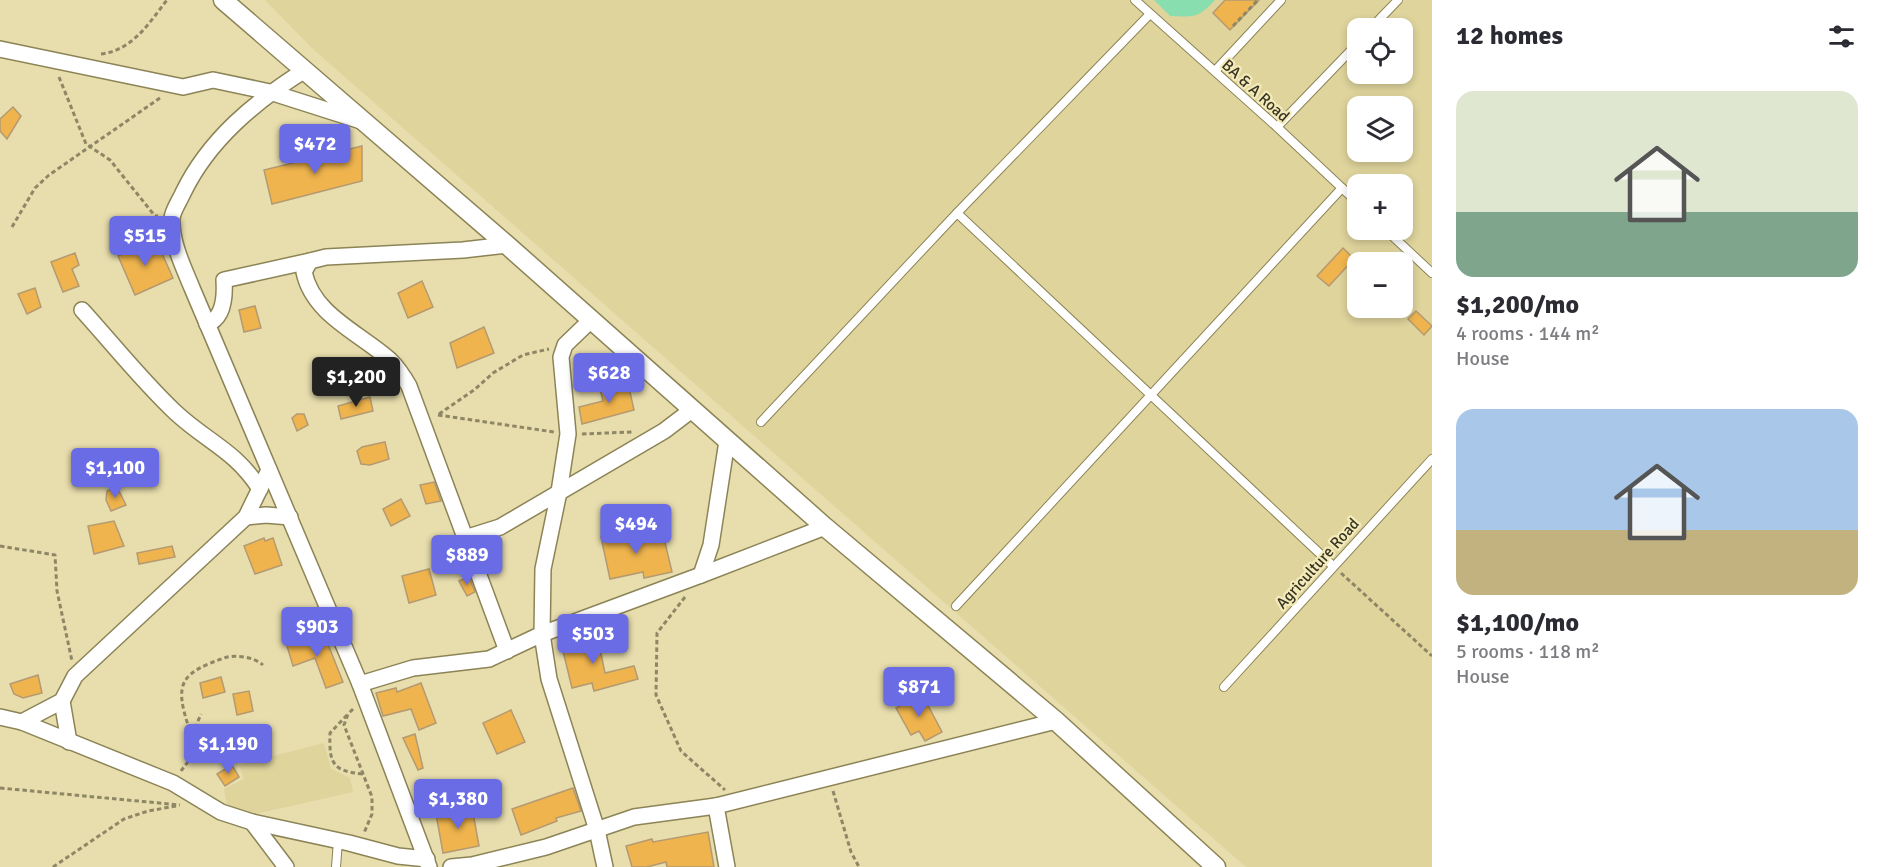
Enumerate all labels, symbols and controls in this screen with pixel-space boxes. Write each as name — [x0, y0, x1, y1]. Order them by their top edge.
map controls — [1347, 18, 1413, 318]
button: locate — [1347, 18, 1413, 84]
text: 12 homes — [1456, 20, 1563, 52]
icon: filters — [1825, 20, 1858, 53]
street label: BA & A Road — [1217, 55, 1293, 126]
button: layers — [1347, 96, 1413, 162]
pin: $472 — [279, 124, 351, 175]
icon: home — [1603, 130, 1711, 238]
text: $472 — [293, 131, 337, 156]
button: + — [1347, 174, 1413, 240]
pin: $515 — [109, 216, 181, 267]
text: $515 — [123, 223, 167, 248]
button: − — [1347, 252, 1413, 318]
text: $1,200/mo — [1456, 289, 1579, 321]
text: 4 rooms · 144 m² — [1456, 321, 1600, 346]
text: House — [1456, 346, 1510, 371]
pin: $628 — [573, 353, 645, 404]
pin: $1,200 — [307, 357, 405, 408]
text: $628 — [587, 360, 631, 385]
text: $1,200 — [326, 364, 386, 389]
pin: $1,100 — [66, 448, 164, 499]
icon: home — [1603, 448, 1711, 556]
text: $1,100 — [85, 455, 145, 480]
pin: $494 — [600, 504, 672, 555]
text: $494 — [614, 511, 658, 536]
street label: Agriculture Road — [1272, 514, 1364, 613]
pin: $889 — [431, 535, 503, 586]
text: $889 — [445, 542, 489, 567]
pin: $903 — [281, 607, 353, 658]
text: $1,100/mo — [1456, 607, 1579, 639]
text: $903 — [295, 614, 339, 639]
pin: $503 — [557, 614, 629, 665]
text: $503 — [571, 621, 615, 646]
text: 5 rooms · 118 m² — [1456, 639, 1600, 664]
text: House — [1456, 664, 1510, 689]
pin: $871 — [883, 667, 955, 718]
text: $871 — [897, 674, 941, 699]
pin: $1,190 — [179, 724, 277, 775]
text: $1,190 — [198, 731, 258, 756]
pin: $1,380 — [409, 779, 507, 830]
text: $1,380 — [428, 786, 488, 811]

